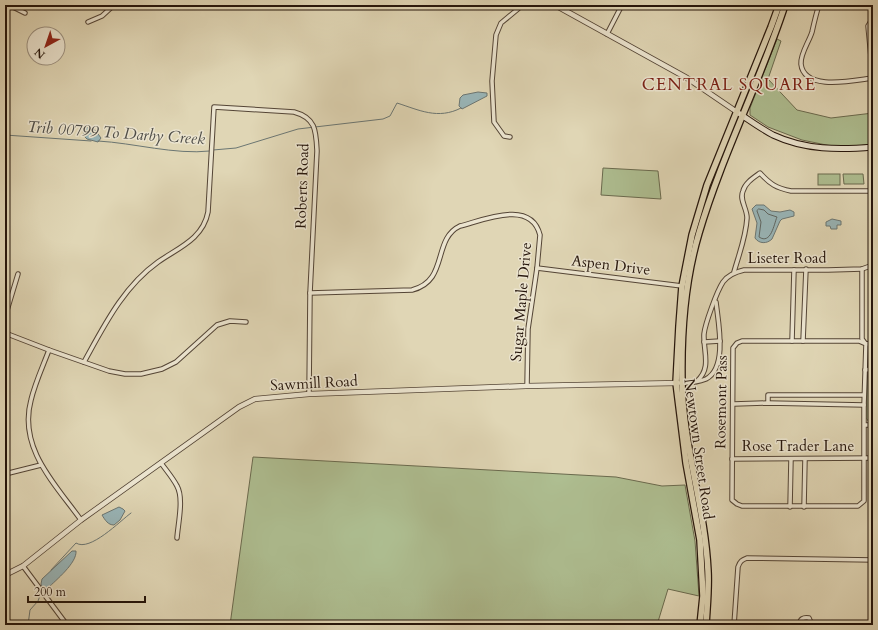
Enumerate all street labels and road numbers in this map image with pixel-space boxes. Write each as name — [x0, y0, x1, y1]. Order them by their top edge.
street label: Roberts Road — [291, 143, 313, 229]
street label: Sugar Maple Drive — [506, 241, 536, 362]
street label: Liseter Road — [747, 248, 827, 268]
street label: Aspen Drive — [570, 250, 652, 280]
street label: Rosemont Pass — [710, 355, 732, 449]
street label: Sawmill Road — [270, 371, 358, 395]
street label: Newtown Street Road — [679, 377, 719, 521]
street label: Rose Trader Lane — [742, 436, 854, 456]

